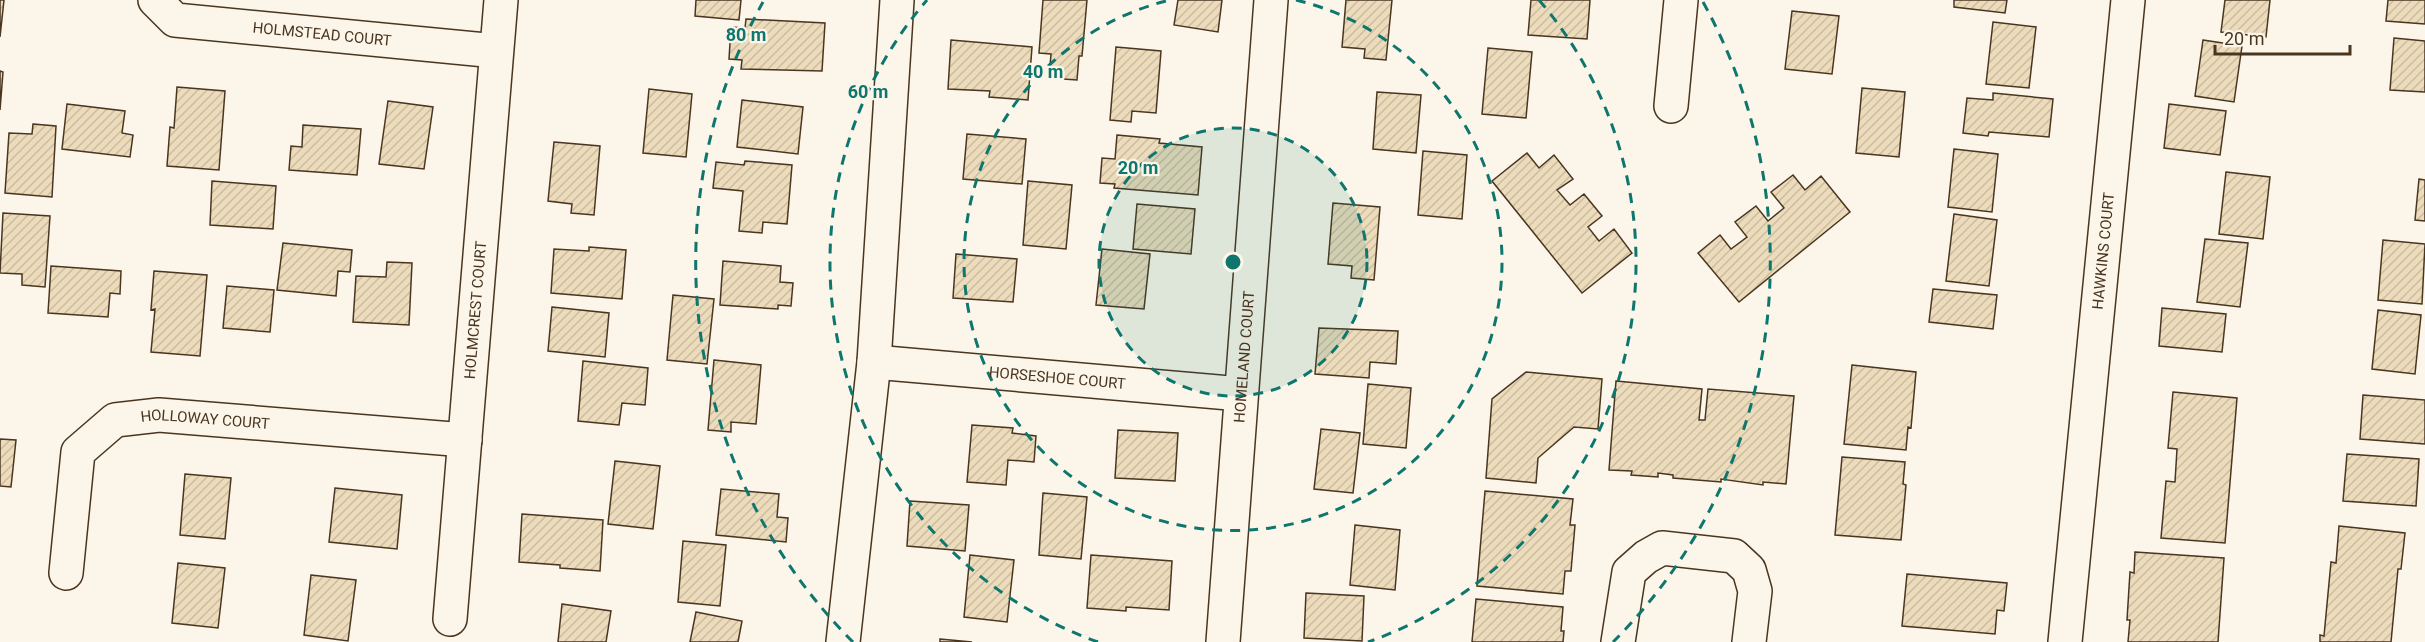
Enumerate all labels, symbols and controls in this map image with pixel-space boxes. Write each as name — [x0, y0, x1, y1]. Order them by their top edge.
scale bar — [2215, 18, 2350, 56]
street label: HOLMSTEAD COURT — [252, 19, 392, 50]
text: 80 m — [726, 24, 766, 45]
text: 20 m — [2224, 28, 2264, 49]
text: 40 m — [1023, 61, 1063, 82]
text: 60 m — [848, 81, 888, 102]
text: 20 m — [1118, 157, 1158, 178]
street label: HAWKINS COURT — [2089, 191, 2118, 310]
street label: HOLMCREST COURT — [461, 240, 490, 380]
centre of rings — [1223, 252, 1243, 272]
street label: HOMELAND COURT — [1230, 290, 1258, 423]
street label: HORSESHOE COURT — [988, 363, 1127, 393]
street label: HOLLOWAY COURT — [140, 406, 270, 433]

